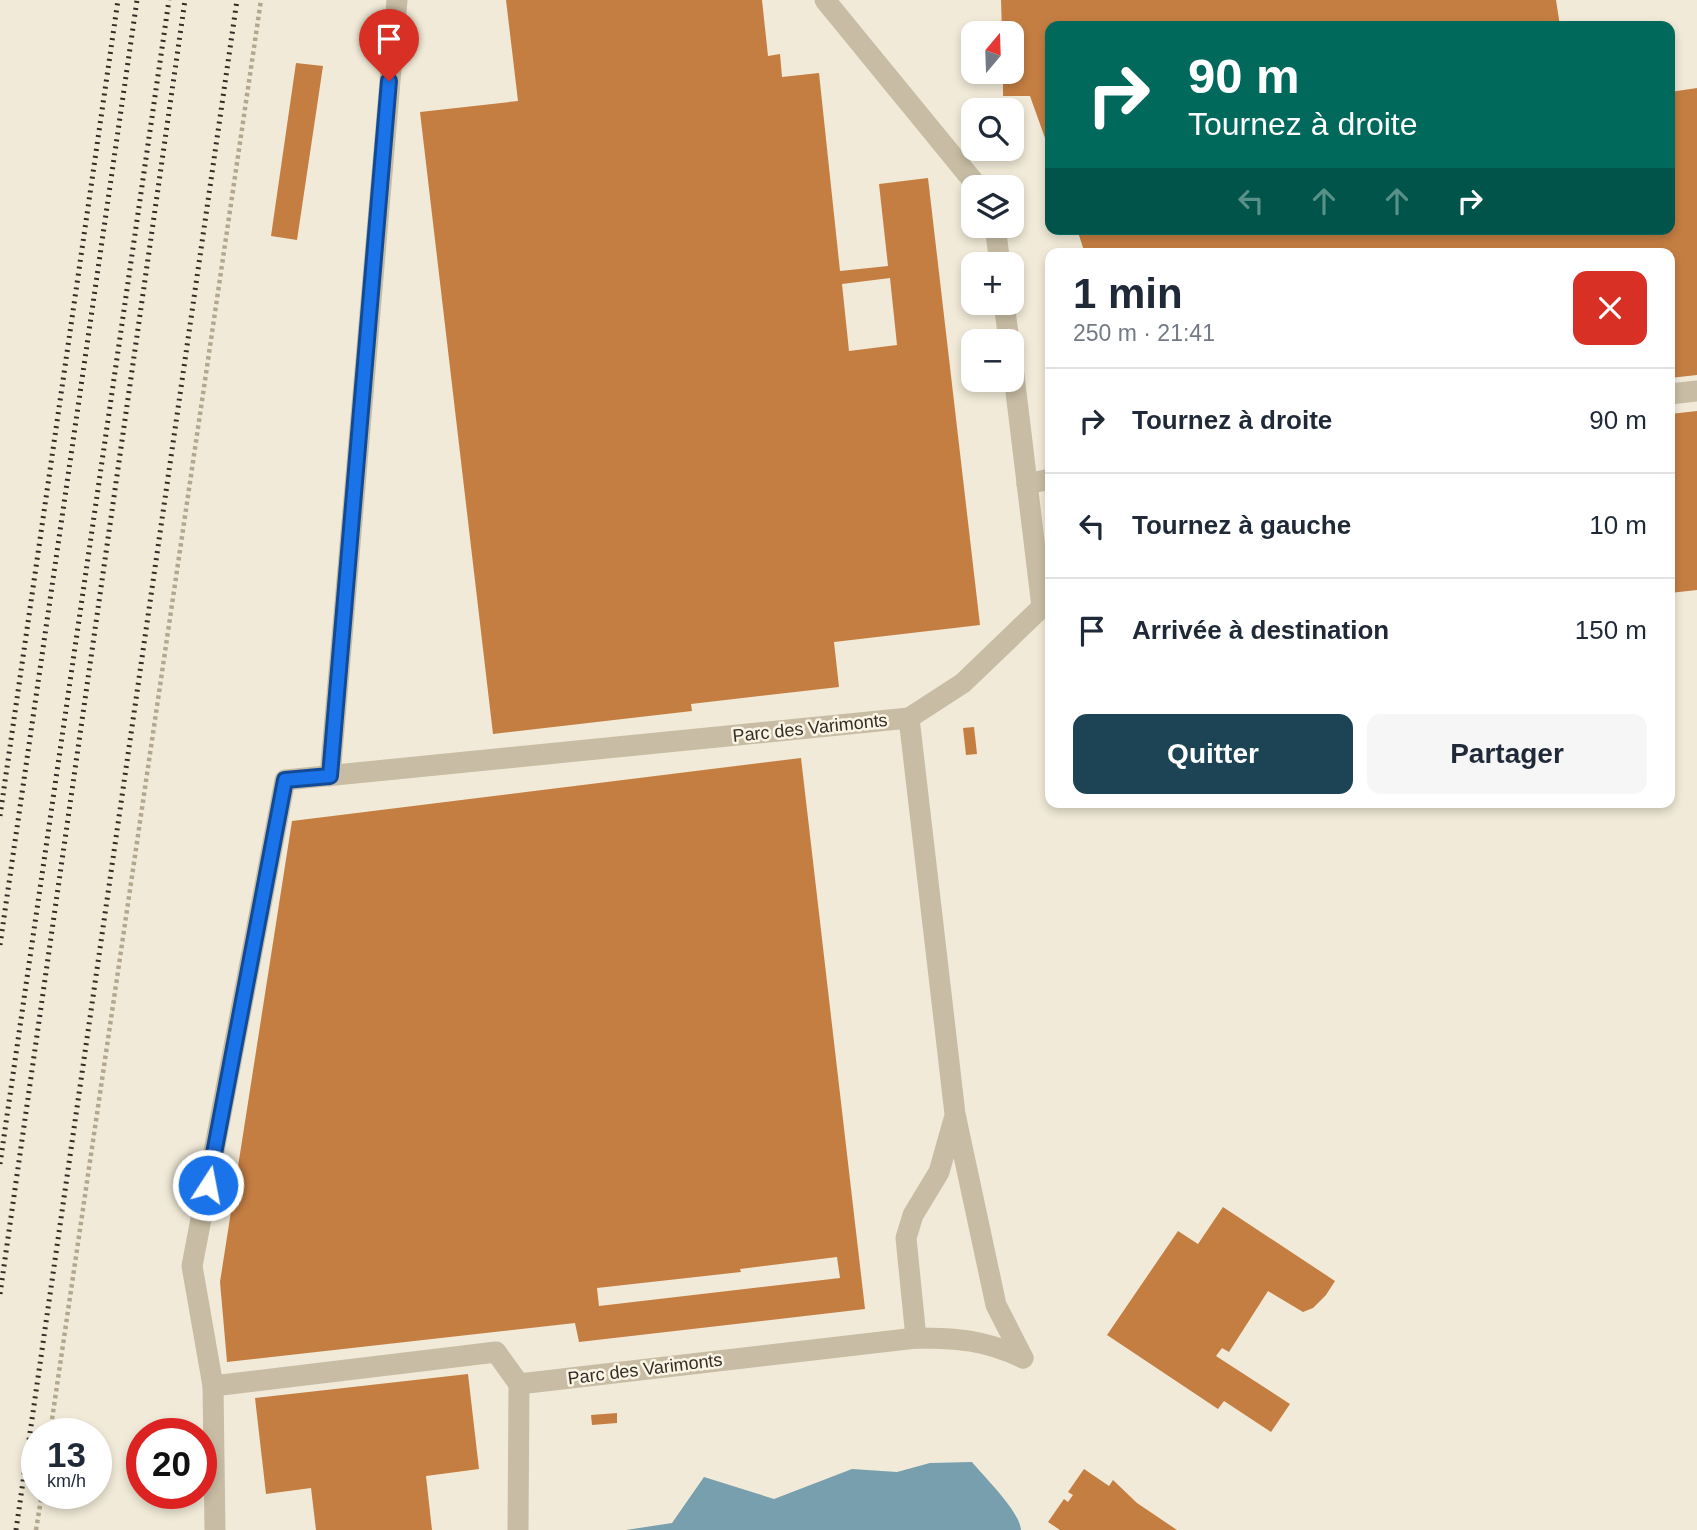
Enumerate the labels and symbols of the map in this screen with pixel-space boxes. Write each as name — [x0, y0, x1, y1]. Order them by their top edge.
pin — [359, 9, 419, 81]
north arrow — [961, 21, 1024, 84]
street label: Parc des Varimonts — [732, 710, 888, 746]
position arrow — [171, 1148, 245, 1222]
street label: Parc des Varimonts — [566, 1350, 724, 1388]
speed limit sign: 20 — [126, 1418, 217, 1509]

